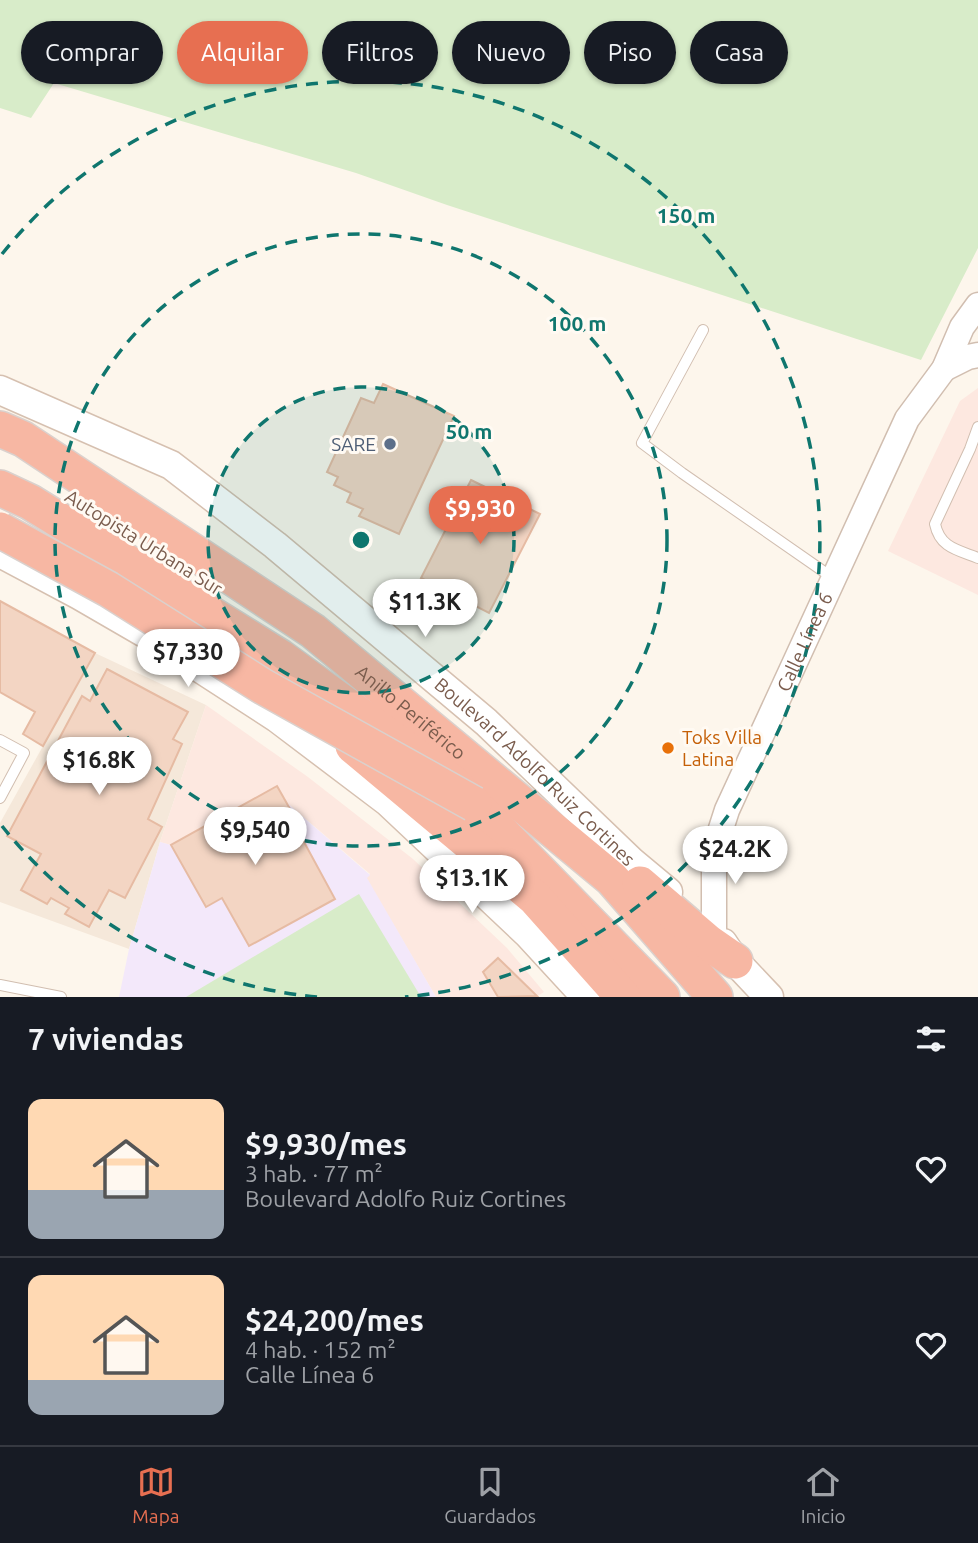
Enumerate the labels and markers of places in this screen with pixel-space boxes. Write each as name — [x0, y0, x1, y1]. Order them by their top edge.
place label: SARE — [331, 433, 376, 455]
marker: SARE — [382, 436, 398, 452]
pin: $9,930 — [423, 486, 537, 546]
centre of rings — [349, 528, 373, 552]
pin: $11.3K — [368, 580, 482, 639]
pin: $7,330 — [131, 630, 245, 689]
place label: Toks Villa Latina — [682, 726, 762, 770]
pin: $16.8K — [42, 738, 156, 797]
marker: Toks Villa Latina — [660, 740, 676, 756]
pin: $9,540 — [198, 808, 312, 867]
pin: $24.2K — [678, 826, 792, 886]
pin: $13.1K — [415, 856, 529, 915]

